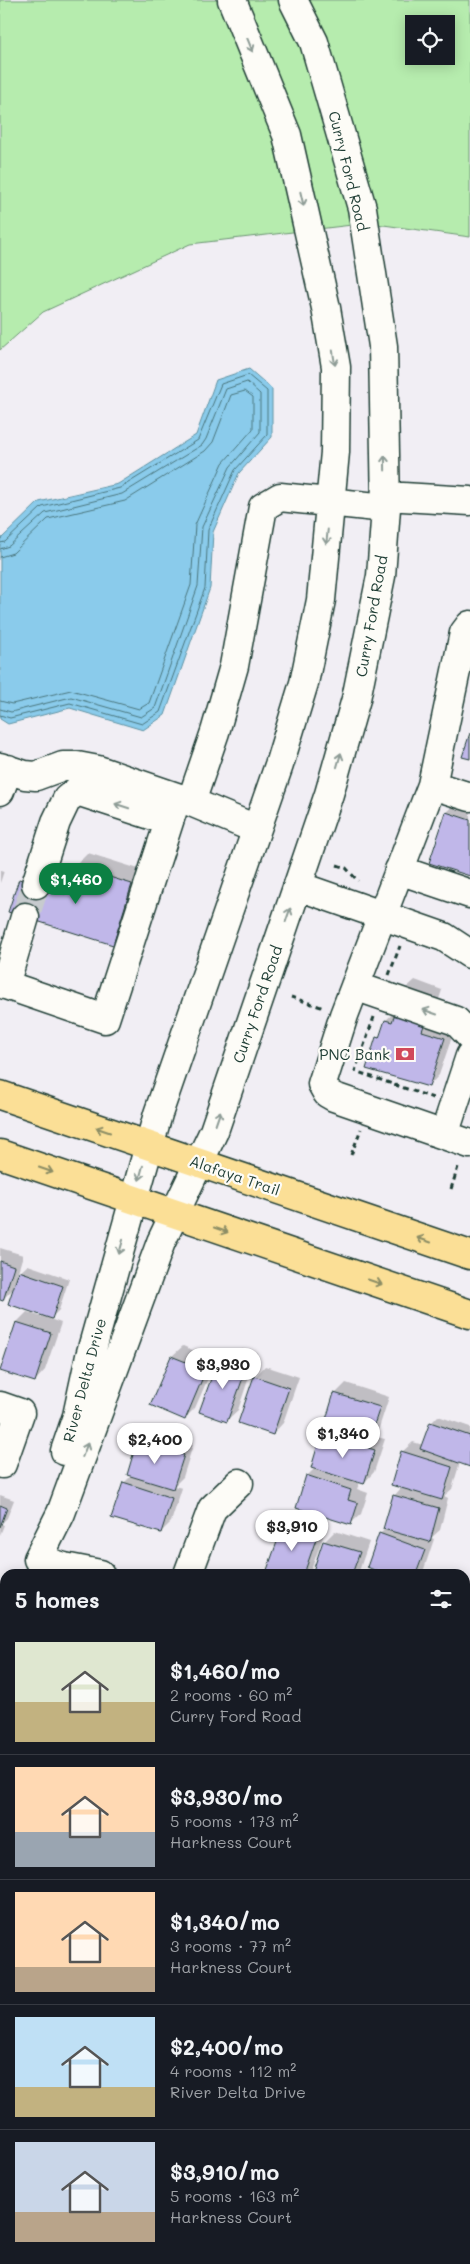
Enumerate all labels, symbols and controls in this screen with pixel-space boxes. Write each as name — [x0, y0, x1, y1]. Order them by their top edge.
map controls — [405, 15, 455, 65]
button: locate — [405, 15, 455, 65]
one-way arrow — [246, 37, 255, 52]
street label: Curry Ford Road — [324, 109, 374, 233]
one-way arrow — [298, 190, 307, 206]
one-way arrow — [330, 349, 340, 365]
one-way arrow — [381, 455, 390, 471]
one-way arrow — [322, 529, 332, 545]
street label: Curry Ford Road — [350, 554, 392, 678]
one-way arrow — [334, 753, 344, 769]
one-way arrow — [115, 801, 131, 810]
pin: $1,460 — [35, 862, 117, 905]
text: $1,460 — [50, 868, 102, 889]
one-way arrow — [284, 907, 293, 923]
street label: Curry Ford Road — [228, 943, 286, 1065]
one-way arrow — [422, 1006, 438, 1016]
bank icon: PNC Bank — [394, 1043, 416, 1065]
place label: PNC Bank — [319, 1044, 390, 1064]
one-way arrow — [214, 1111, 224, 1127]
one-way arrow — [95, 1125, 111, 1134]
street label: Alafaya Trail — [187, 1150, 283, 1200]
one-way arrow — [136, 1164, 146, 1180]
one-way arrow — [38, 1166, 53, 1175]
one-way arrow — [213, 1226, 228, 1235]
one-way arrow — [417, 1235, 432, 1244]
one-way arrow — [115, 1239, 125, 1255]
one-way arrow — [367, 1278, 382, 1287]
street label: River Delta Drive — [58, 1316, 110, 1444]
pin: $3,930 — [182, 1348, 264, 1390]
text: $3,930 — [196, 1353, 250, 1374]
pin: $1,340 — [302, 1416, 384, 1459]
pin: $2,400 — [114, 1422, 196, 1465]
text: $1,340 — [317, 1422, 369, 1443]
text: $2,400 — [128, 1428, 182, 1449]
one-way arrow — [81, 1443, 90, 1459]
pin: $3,910 — [251, 1510, 333, 1552]
text: $3,910 — [266, 1515, 318, 1536]
icon: filters — [427, 1585, 455, 1613]
text: 5 homes — [15, 1586, 100, 1613]
text: $1,460/mo — [170, 1657, 280, 1684]
icon: home — [55, 1662, 115, 1722]
text: 2 rooms · 60 m² — [170, 1684, 292, 1705]
text: Curry Ford Road — [170, 1705, 301, 1726]
text: $3,930/mo — [170, 1783, 282, 1810]
icon: home — [55, 1787, 115, 1847]
text: 5 rooms · 173 m² — [170, 1810, 299, 1831]
text: Harkness Court — [170, 1831, 292, 1852]
text: $1,340/mo — [170, 1908, 280, 1935]
icon: home — [55, 1912, 115, 1972]
text: 3 rooms · 77 m² — [170, 1935, 291, 1956]
text: Harkness Court — [170, 1956, 292, 1977]
text: $2,400/mo — [170, 2033, 283, 2060]
icon: home — [55, 2037, 115, 2097]
text: 4 rooms · 112 m² — [170, 2060, 296, 2081]
text: River Delta Drive — [170, 2081, 306, 2102]
text: $3,910/mo — [170, 2158, 279, 2185]
icon: home — [55, 2162, 115, 2222]
text: 5 rooms · 163 m² — [170, 2185, 299, 2206]
text: Harkness Court — [170, 2206, 292, 2227]

